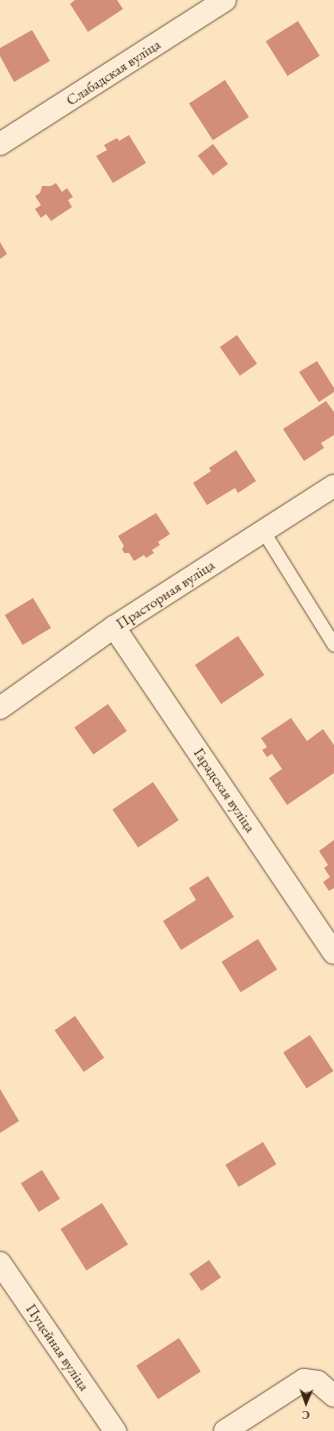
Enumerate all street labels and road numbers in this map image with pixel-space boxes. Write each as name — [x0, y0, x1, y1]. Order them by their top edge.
street label: Слабадская вуліца — [63, 35, 163, 109]
street label: Прасторная вуліца — [112, 555, 218, 633]
street label: Гарадская вуліца — [190, 744, 260, 836]
street label: Пуцейная вуліца — [22, 1300, 94, 1394]

